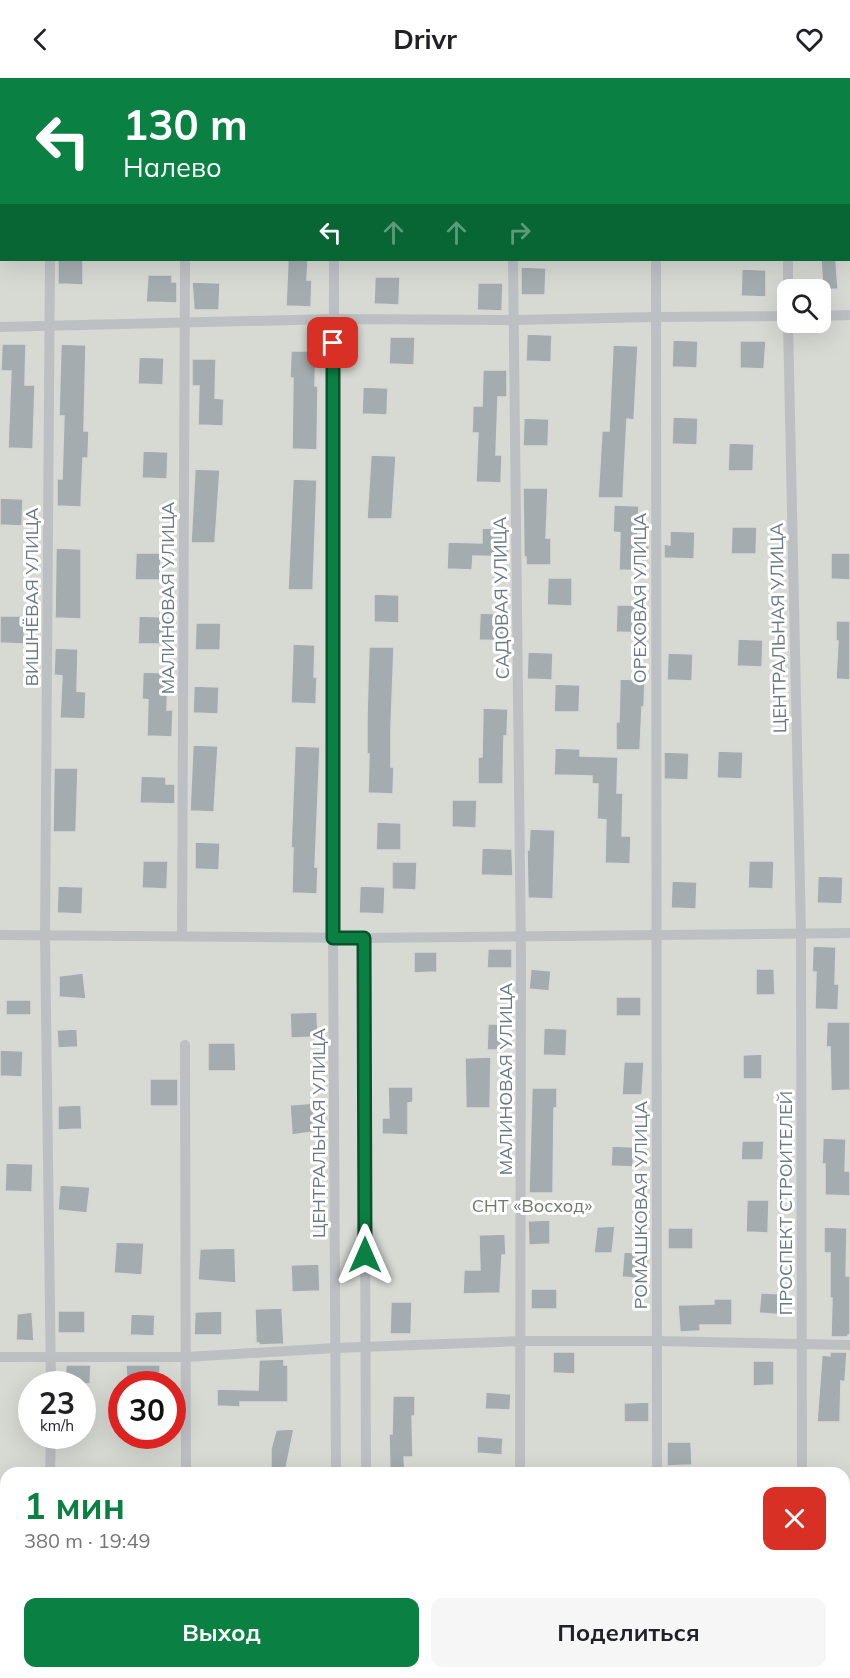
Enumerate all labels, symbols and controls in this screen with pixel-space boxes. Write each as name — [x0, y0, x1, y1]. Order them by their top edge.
text: Drivr — [393, 22, 457, 56]
icon: back — [24, 23, 57, 56]
icon: heart — [793, 23, 826, 56]
text: 130 m — [123, 98, 248, 151]
icon: left — [24, 102, 102, 180]
text: Налево — [123, 150, 222, 184]
icon: left — [314, 216, 347, 249]
icon: ahead — [377, 216, 410, 249]
icon: ahead — [440, 216, 473, 249]
icon: right — [503, 216, 536, 249]
map controls — [777, 279, 831, 333]
button: search — [777, 279, 831, 333]
pin — [307, 317, 358, 368]
icon: arrive — [316, 326, 349, 359]
street label: МАЛИНОВАЯ УЛИЦА — [156, 502, 179, 694]
street label: ВИШНЁВАЯ УЛИЦА — [20, 508, 43, 686]
street label: ОРЕХОВАЯ УЛИЦА — [628, 513, 651, 683]
street label: САДОВАЯ УЛИЦА — [488, 516, 514, 680]
street label: ЦЕНТРАЛЬНАЯ УЛИЦА — [765, 523, 791, 733]
street label: МАЛИНОВАЯ УЛИЦА — [494, 983, 517, 1175]
street label: ЦЕНТРАЛЬНАЯ УЛИЦА — [307, 1028, 330, 1238]
street label: ПРОСПЕКТ СТРОИТЕЛЕЙ — [774, 1091, 797, 1315]
street label: РОМАШКОВАЯ УЛИЦА — [629, 1101, 652, 1309]
park label: СНТ «Восход» — [472, 1194, 592, 1217]
position arrow — [333, 1223, 397, 1287]
speed limit sign: 30 — [108, 1371, 186, 1449]
text: 23 — [39, 1384, 75, 1422]
text: km/h — [40, 1416, 74, 1435]
text: 1 мин — [24, 1483, 125, 1528]
button: close — [763, 1487, 826, 1550]
text: 380 m · 19:49 — [24, 1528, 150, 1553]
button: Выход — [24, 1598, 419, 1667]
button: Поделиться — [431, 1598, 826, 1667]

